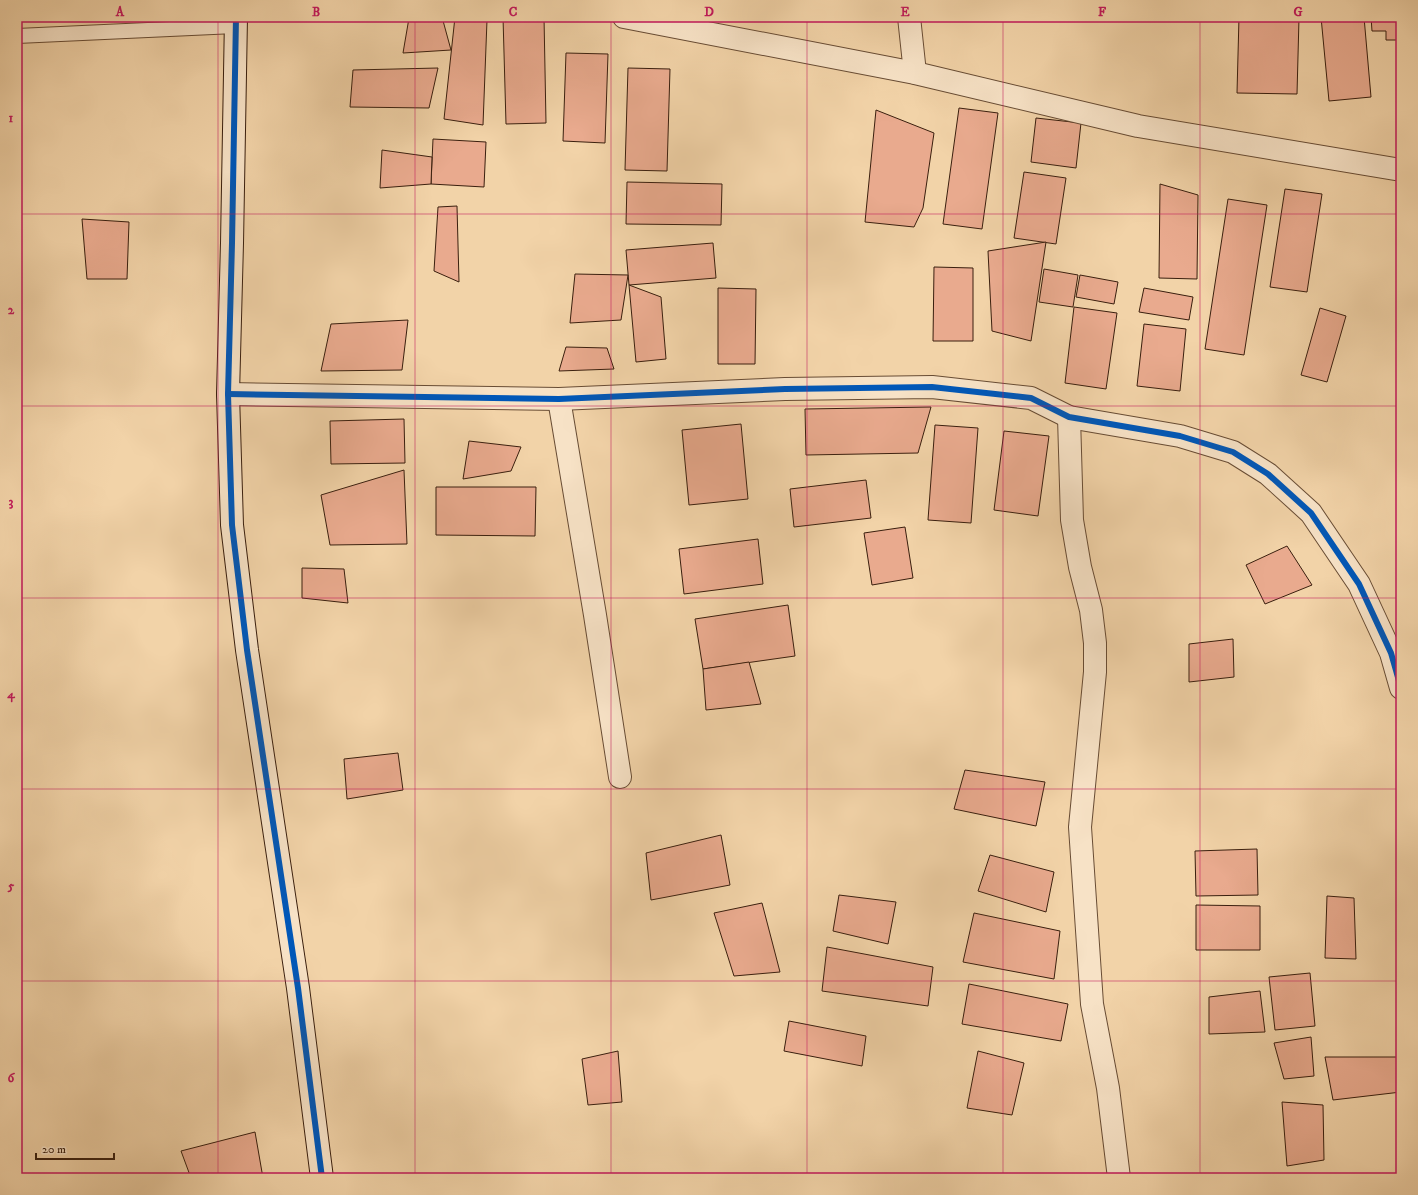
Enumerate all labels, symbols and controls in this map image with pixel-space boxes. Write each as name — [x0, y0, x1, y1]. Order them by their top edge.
text: A — [115, 4, 125, 20]
text: B — [312, 4, 320, 20]
text: C — [509, 4, 518, 20]
text: D — [704, 4, 714, 20]
text: E — [900, 4, 910, 20]
text: F — [1098, 4, 1107, 20]
text: G — [1293, 4, 1303, 20]
text: 1 — [9, 110, 14, 126]
text: 2 — [8, 302, 15, 318]
text: 3 — [9, 494, 14, 510]
text: 4 — [6, 686, 15, 703]
text: 5 — [7, 878, 15, 894]
text: 6 — [8, 1070, 16, 1086]
scale bar — [36, 1135, 114, 1161]
text: 20 m — [42, 1142, 66, 1157]

